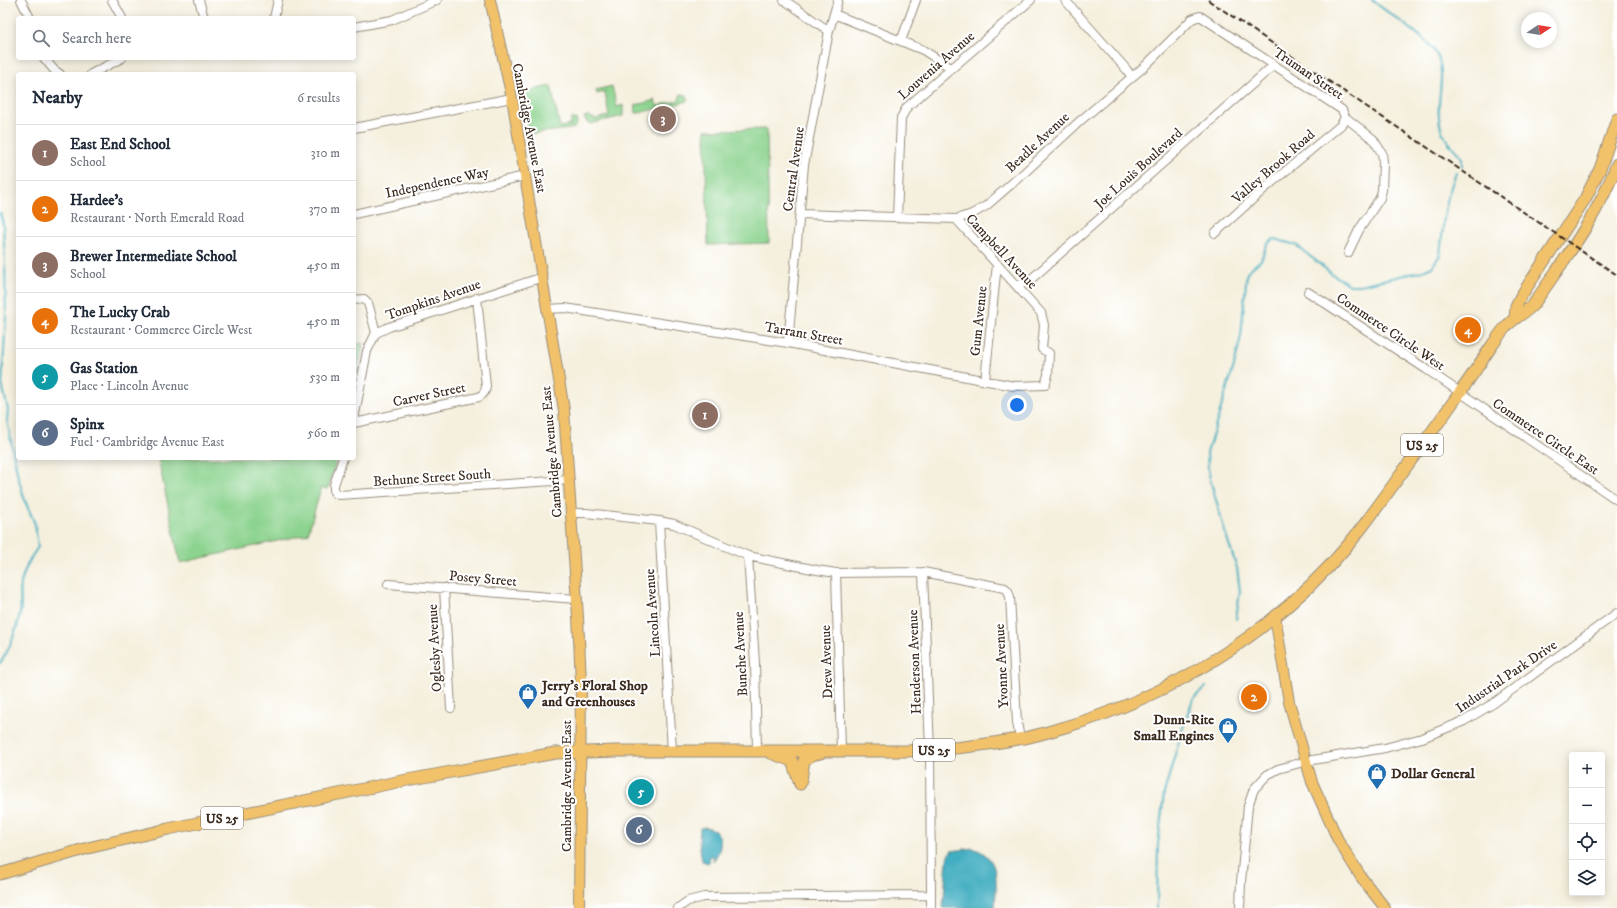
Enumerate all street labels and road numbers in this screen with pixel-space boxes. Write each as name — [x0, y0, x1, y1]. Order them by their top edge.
street label: Louvenia Avenue — [895, 27, 979, 104]
street label: Truman Street — [1270, 44, 1347, 104]
street label: Cambridge Avenue East — [508, 62, 551, 195]
street label: Beadle Avenue — [1002, 108, 1074, 177]
street label: Joe Louis Boulevard — [1089, 124, 1187, 214]
street label: Central Avenue — [779, 125, 809, 213]
street label: Valley Brook Road — [1228, 126, 1319, 208]
street label: Independence Way — [384, 163, 491, 203]
street label: Campbell Avenue — [962, 210, 1041, 293]
street label: Tompkins Avenue — [383, 275, 483, 325]
street label: Gum Avenue — [966, 285, 992, 357]
street label: Commerce Circle West — [1333, 289, 1449, 375]
street label: Tarrant Street — [763, 318, 845, 350]
street label: Carver Street — [391, 378, 468, 411]
street label: Cambridge Avenue East — [537, 385, 567, 518]
street label: Commerce Circle East — [1489, 394, 1603, 480]
road number: US 25 — [1401, 434, 1443, 456]
street label: Bethune Street South — [373, 465, 492, 491]
street label: Posey Street — [448, 567, 518, 591]
street label: Lincoln Avenue — [641, 568, 665, 658]
street label: Oglesby Avenue — [424, 603, 446, 692]
street label: Henderson Avenue — [904, 609, 926, 715]
street label: Bunche Avenue — [730, 611, 752, 697]
street label: Yvonne Avenue — [991, 623, 1013, 709]
street label: Drew Avenue — [817, 625, 837, 699]
street label: Industrial Park Drive — [1453, 636, 1561, 717]
street label: Cambridge Avenue East — [558, 719, 576, 852]
road number: US 25 — [913, 739, 955, 761]
road number: US 25 — [201, 807, 243, 829]

